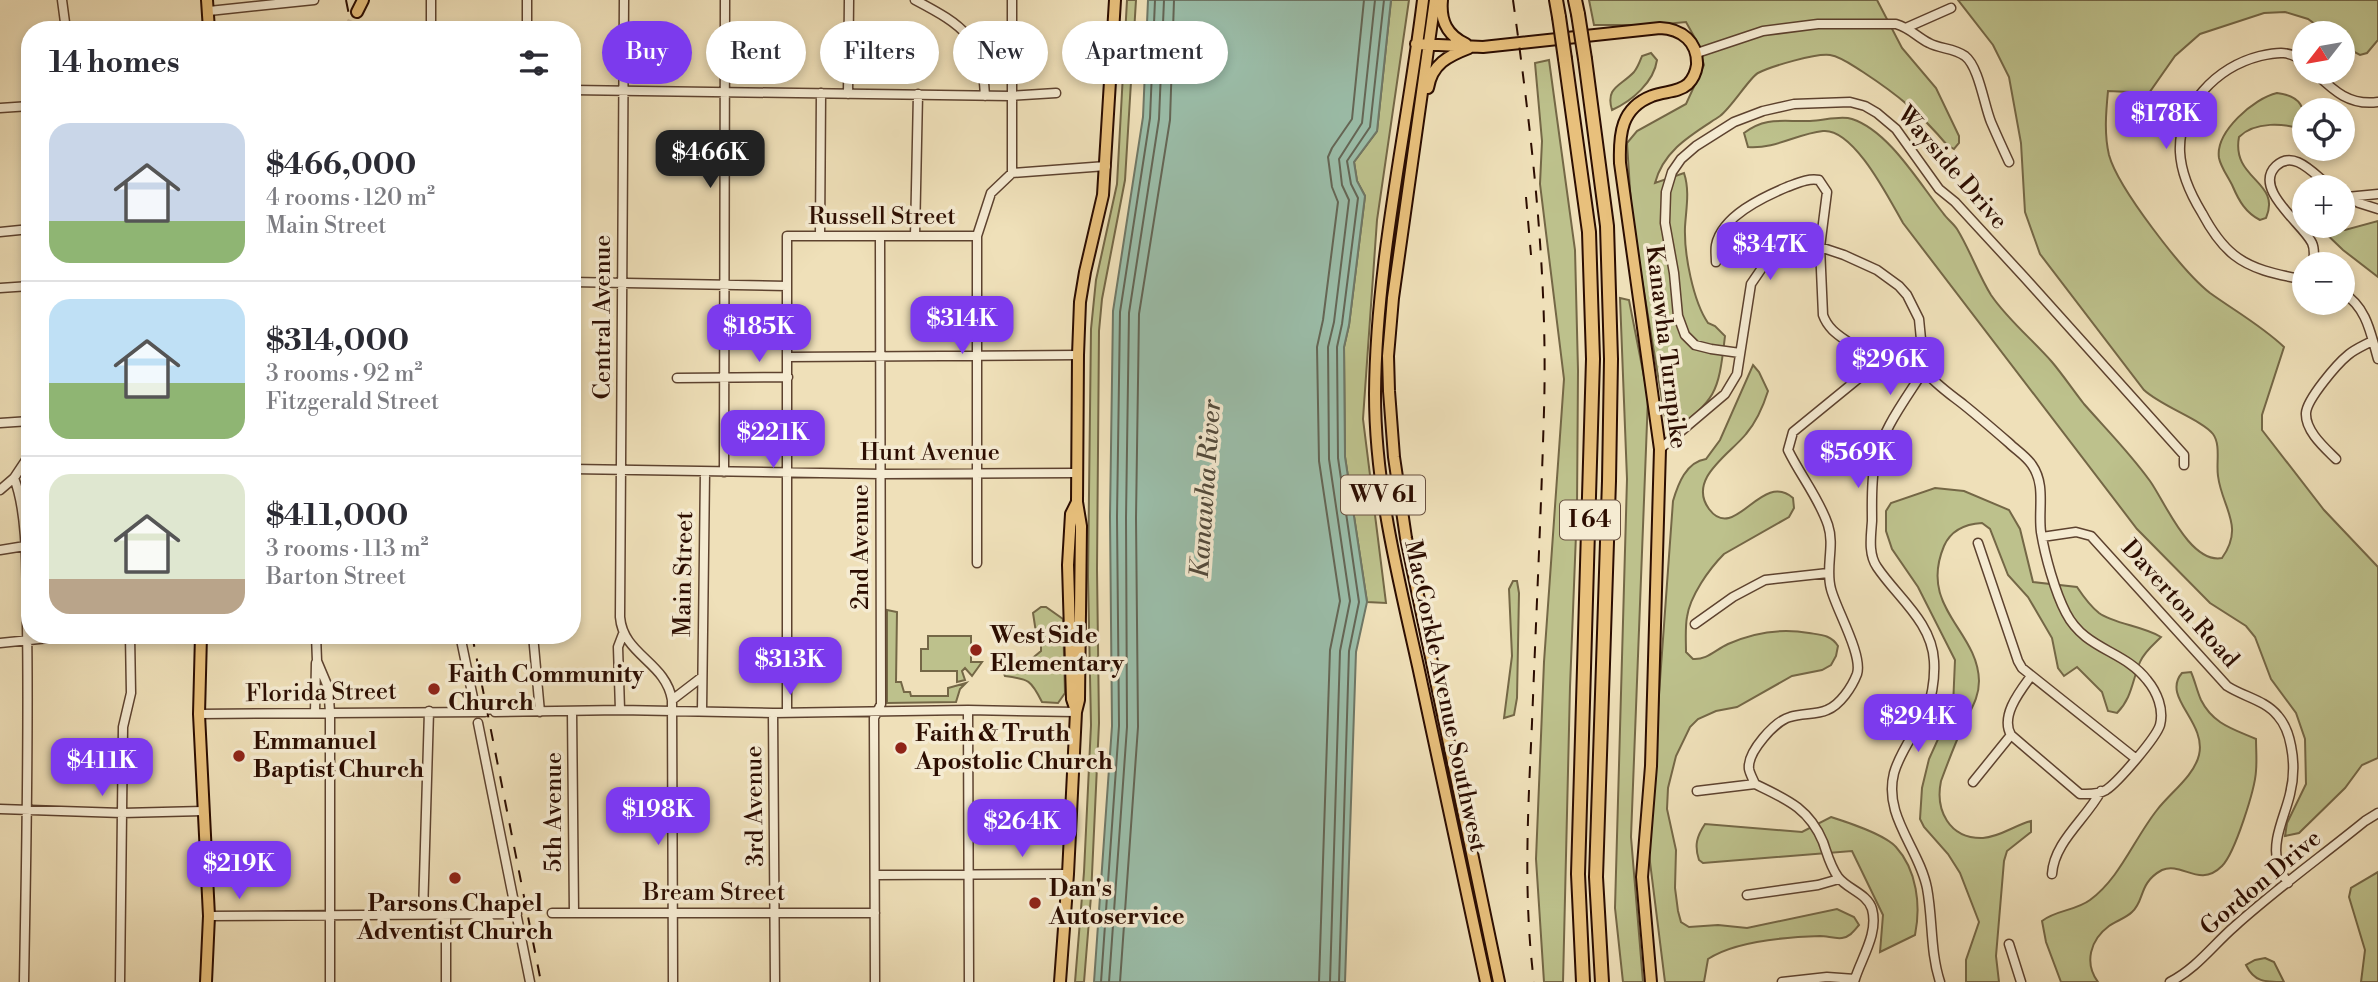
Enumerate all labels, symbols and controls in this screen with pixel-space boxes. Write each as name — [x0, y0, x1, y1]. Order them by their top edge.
chip: Buy — [602, 21, 692, 84]
chip: Rent — [706, 21, 806, 84]
chip: Filters — [820, 21, 939, 84]
chip: New — [953, 21, 1048, 84]
chip: Apartment — [1062, 21, 1228, 84]
north arrow — [2292, 21, 2356, 84]
map controls — [2292, 21, 2355, 315]
text: 14 homes — [49, 44, 180, 82]
icon: filters — [515, 44, 553, 82]
pin: $178K — [2117, 92, 2215, 151]
button: locate — [2292, 98, 2355, 161]
street label: Wayside Drive — [1889, 99, 2014, 236]
text: $178K — [2131, 100, 2201, 128]
pin: $466K — [661, 130, 759, 190]
text: $466K — [672, 139, 748, 167]
text: $466,000 — [266, 146, 416, 184]
icon: home — [105, 151, 189, 235]
button: + — [2292, 175, 2355, 238]
text: 4 rooms · 120 m² — [266, 184, 435, 212]
street label: Russell Street — [808, 202, 956, 232]
text: Main Street — [266, 212, 386, 240]
pin: $347K — [1721, 222, 1819, 282]
text: $347K — [1733, 231, 1807, 259]
street label: Central Avenue — [588, 235, 618, 399]
street label: Kanawha Turnpike — [1639, 244, 1693, 450]
button: − — [2292, 252, 2355, 315]
pin: $314K — [913, 296, 1011, 356]
pin: $185K — [710, 304, 808, 364]
text: $314K — [926, 305, 998, 333]
text: $185K — [723, 313, 795, 341]
text: $314,000 — [266, 322, 409, 360]
icon: home — [105, 327, 189, 411]
pin: $296K — [1841, 338, 1939, 397]
text: $296K — [1852, 346, 1928, 374]
text: 3 rooms · 92 m² — [266, 360, 422, 388]
text: Fitzgerald Street — [266, 388, 439, 416]
water label: Kanawha River — [1184, 398, 1228, 579]
pin: $221K — [724, 410, 822, 470]
text: $221K — [737, 419, 809, 447]
pin: $569K — [1809, 430, 1907, 490]
street label: Hunt Avenue — [860, 438, 1000, 468]
text: $569K — [1820, 439, 1896, 467]
road number: WV 61 — [1341, 475, 1425, 514]
street label: 2nd Avenue — [846, 484, 876, 610]
text: $411,000 — [266, 497, 408, 535]
road number: I 64 — [1560, 500, 1620, 540]
icon: home — [105, 502, 189, 586]
street label: Main Street — [668, 510, 700, 637]
street label: Daverton Road — [2115, 534, 2246, 674]
text: 3 rooms · 113 m² — [266, 535, 429, 563]
street label: MacCorkle Avenue Southwest — [1397, 537, 1493, 855]
text: Barton Street — [266, 563, 406, 591]
place label: West Side Elementary — [989, 621, 1125, 679]
pin: $313K — [741, 638, 839, 697]
marker: West Side Elementary — [968, 642, 984, 658]
text: $313K — [755, 646, 825, 674]
place label: Faith Community Church — [448, 660, 645, 718]
street label: Florida Street — [245, 677, 397, 709]
marker: Faith Community Church — [426, 681, 442, 697]
pin: $294K — [1869, 694, 1967, 754]
text: $294K — [1880, 703, 1956, 731]
place label: Faith & Truth Apostolic Church — [914, 719, 1113, 777]
place label: Emmanuel Baptist Church — [253, 727, 424, 785]
pin: $411K — [53, 738, 151, 798]
marker: Faith & Truth Apostolic Church — [893, 740, 909, 756]
street label: 3rd Avenue — [739, 745, 771, 867]
text: $411K — [67, 747, 137, 775]
marker: Emmanuel Baptist Church — [231, 748, 247, 764]
street label: 5th Avenue — [539, 752, 569, 872]
pin: $198K — [609, 788, 707, 847]
text: $198K — [622, 796, 694, 824]
pin: $264K — [973, 800, 1071, 859]
text: $264K — [983, 808, 1061, 836]
street label: Gordon Drive — [2194, 824, 2328, 942]
pin: $219K — [190, 842, 288, 901]
text: $219K — [203, 850, 275, 878]
marker: Parsons Chapel Adventist Church — [447, 870, 463, 886]
place label: Dan's Autoservice — [1048, 874, 1185, 932]
street label: Bream Street — [642, 878, 786, 908]
place label: Parsons Chapel Adventist Church — [356, 889, 553, 947]
marker: Dan's Autoservice — [1027, 895, 1043, 911]

